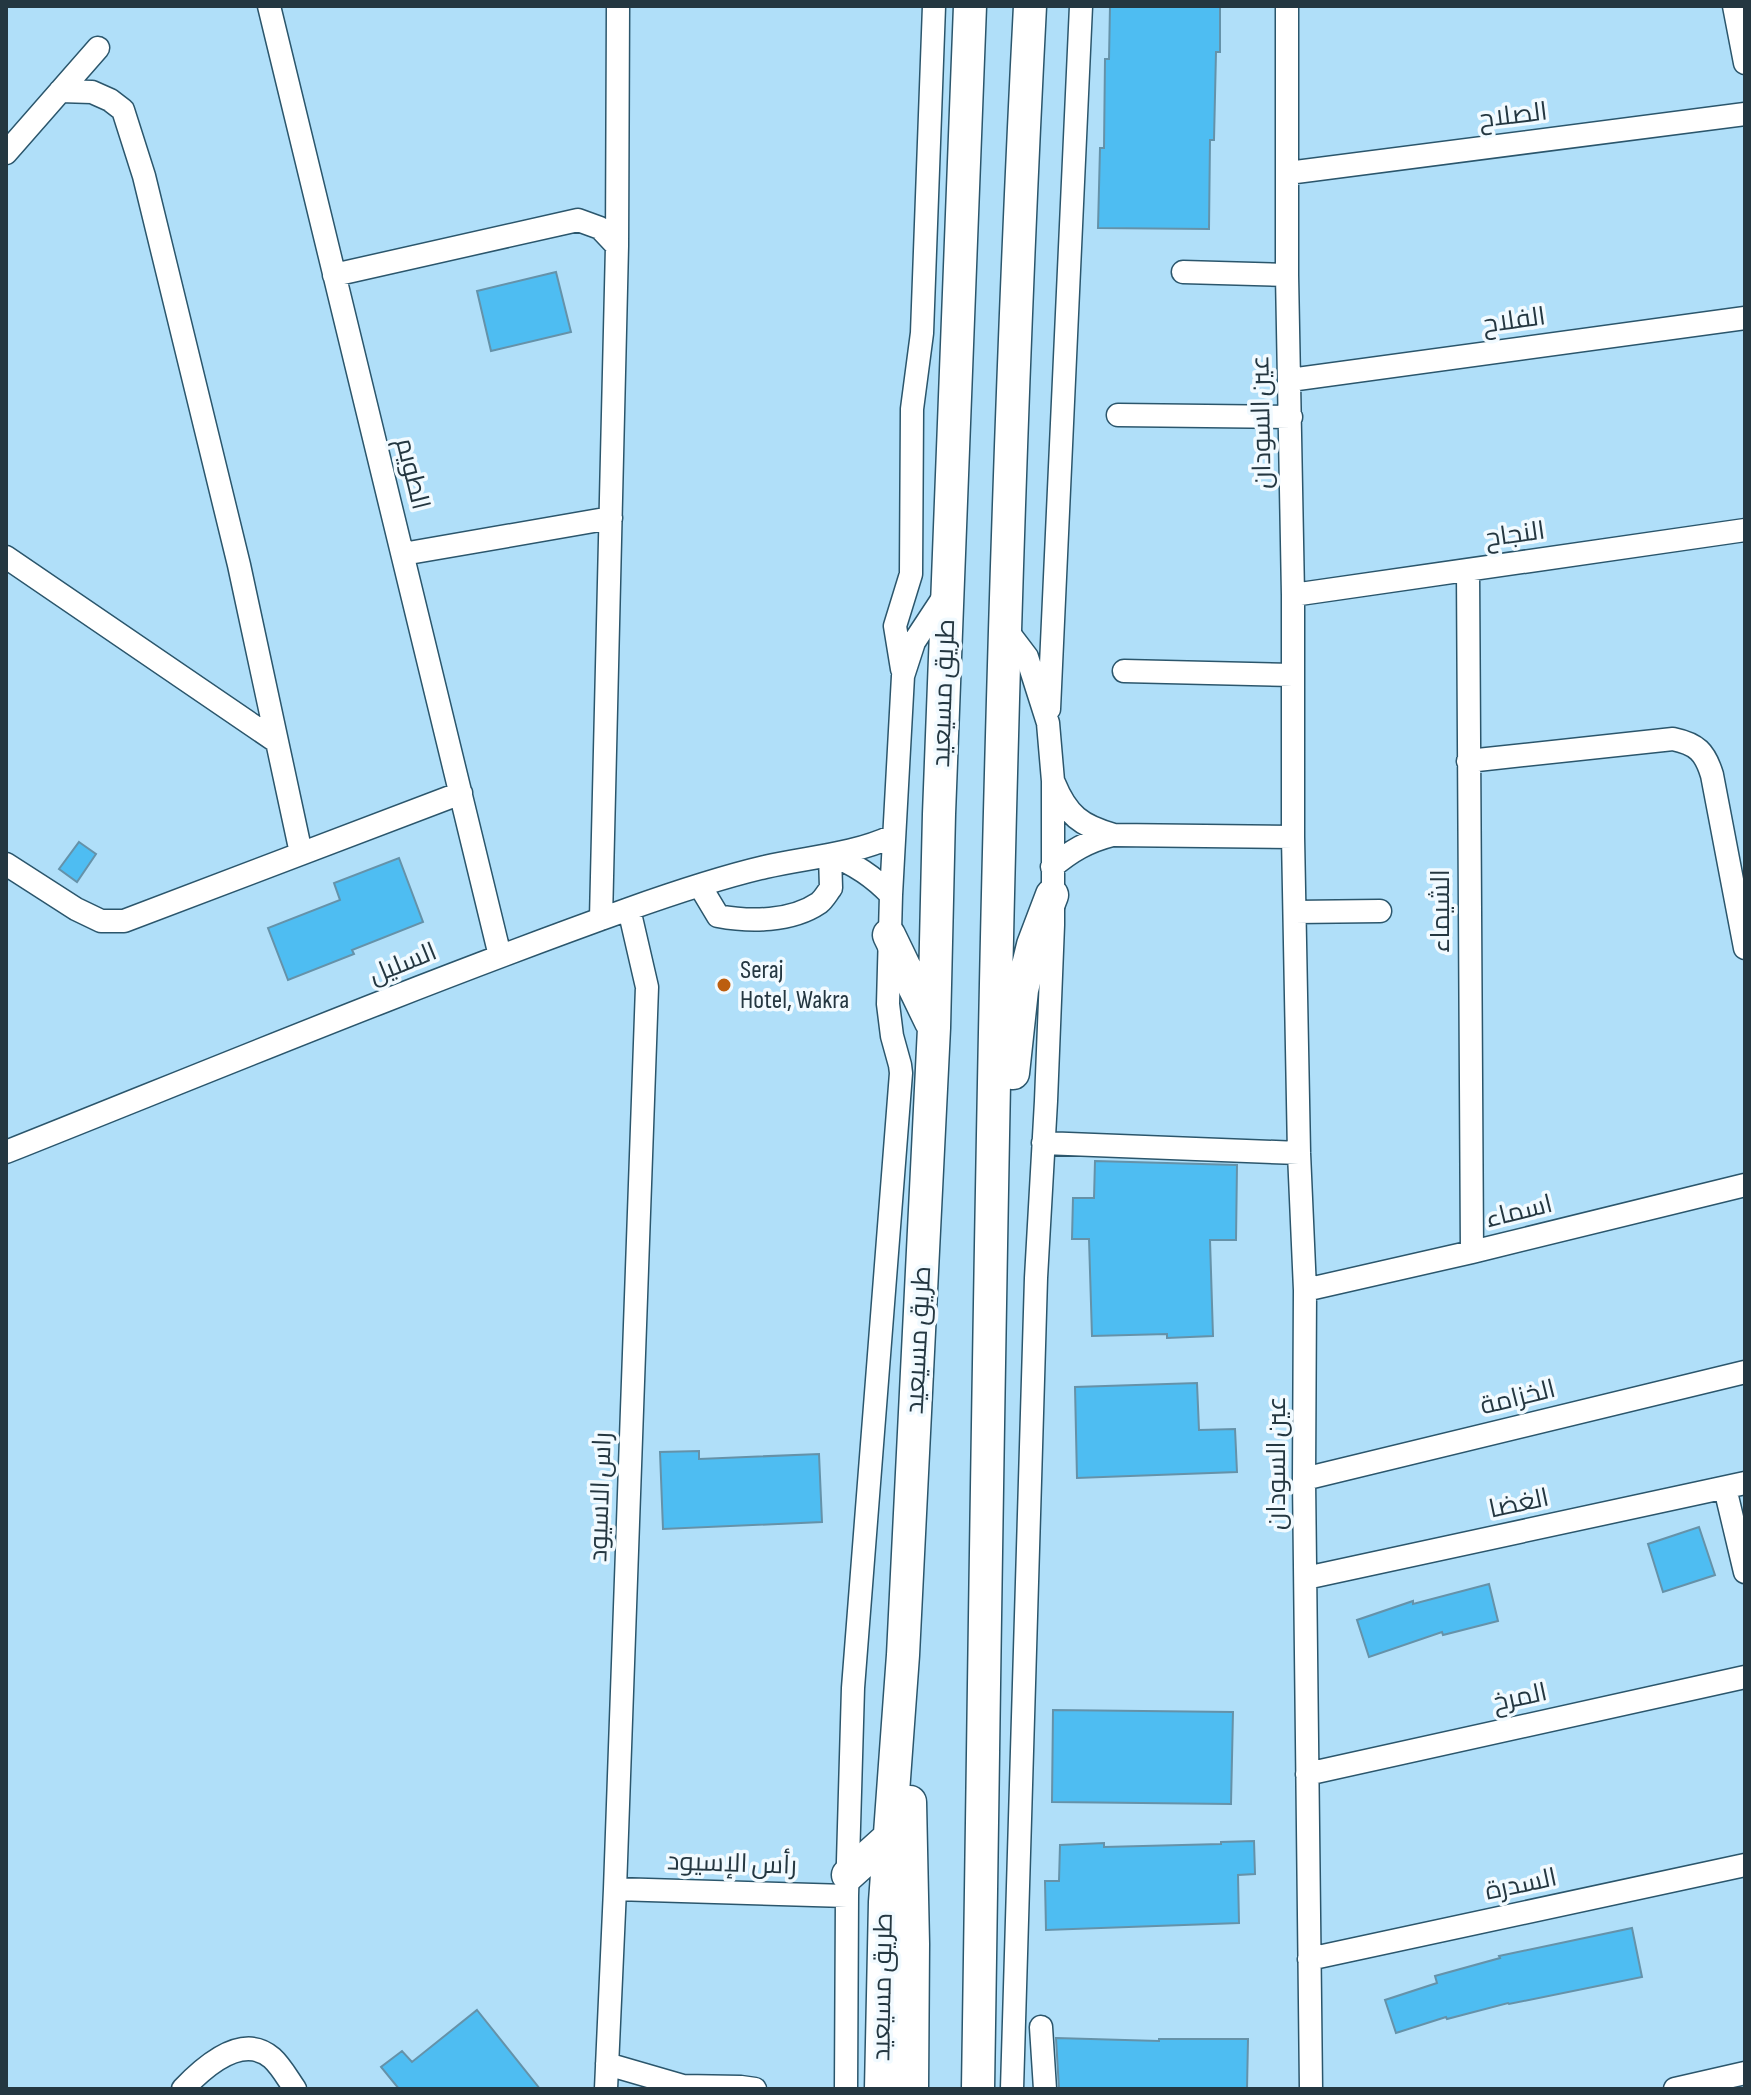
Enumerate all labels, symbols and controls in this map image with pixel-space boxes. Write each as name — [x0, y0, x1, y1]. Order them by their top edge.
street label: الصلاح — [1477, 96, 1549, 136]
street label: الفلاح — [1481, 301, 1547, 341]
street label: عين السودان — [1245, 355, 1279, 489]
street label: الطويم — [387, 435, 436, 513]
street label: النجاح — [1483, 515, 1547, 555]
street label: طريق مسيعيد — [926, 618, 962, 768]
street label: الشيماء — [1426, 869, 1457, 953]
street label: السليل — [365, 936, 441, 992]
place label: Seraj Hotel, Wakra — [740, 955, 849, 1016]
marker: Seraj Hotel, Wakra — [715, 976, 733, 994]
street label: اسماء — [1482, 1189, 1556, 1235]
street label: طريق مسيعيد — [900, 1265, 938, 1415]
street label: الخزامة — [1477, 1374, 1559, 1422]
street label: عين السودان — [1262, 1396, 1293, 1530]
street label: راس الاسيود — [583, 1432, 619, 1562]
street label: الغضا — [1486, 1483, 1552, 1525]
street label: المرخ — [1490, 1677, 1550, 1719]
street label: رأس الإسيود — [667, 1843, 798, 1882]
street label: السدرة — [1482, 1862, 1560, 1908]
street label: طريق مسيعيد — [866, 1913, 900, 2061]

